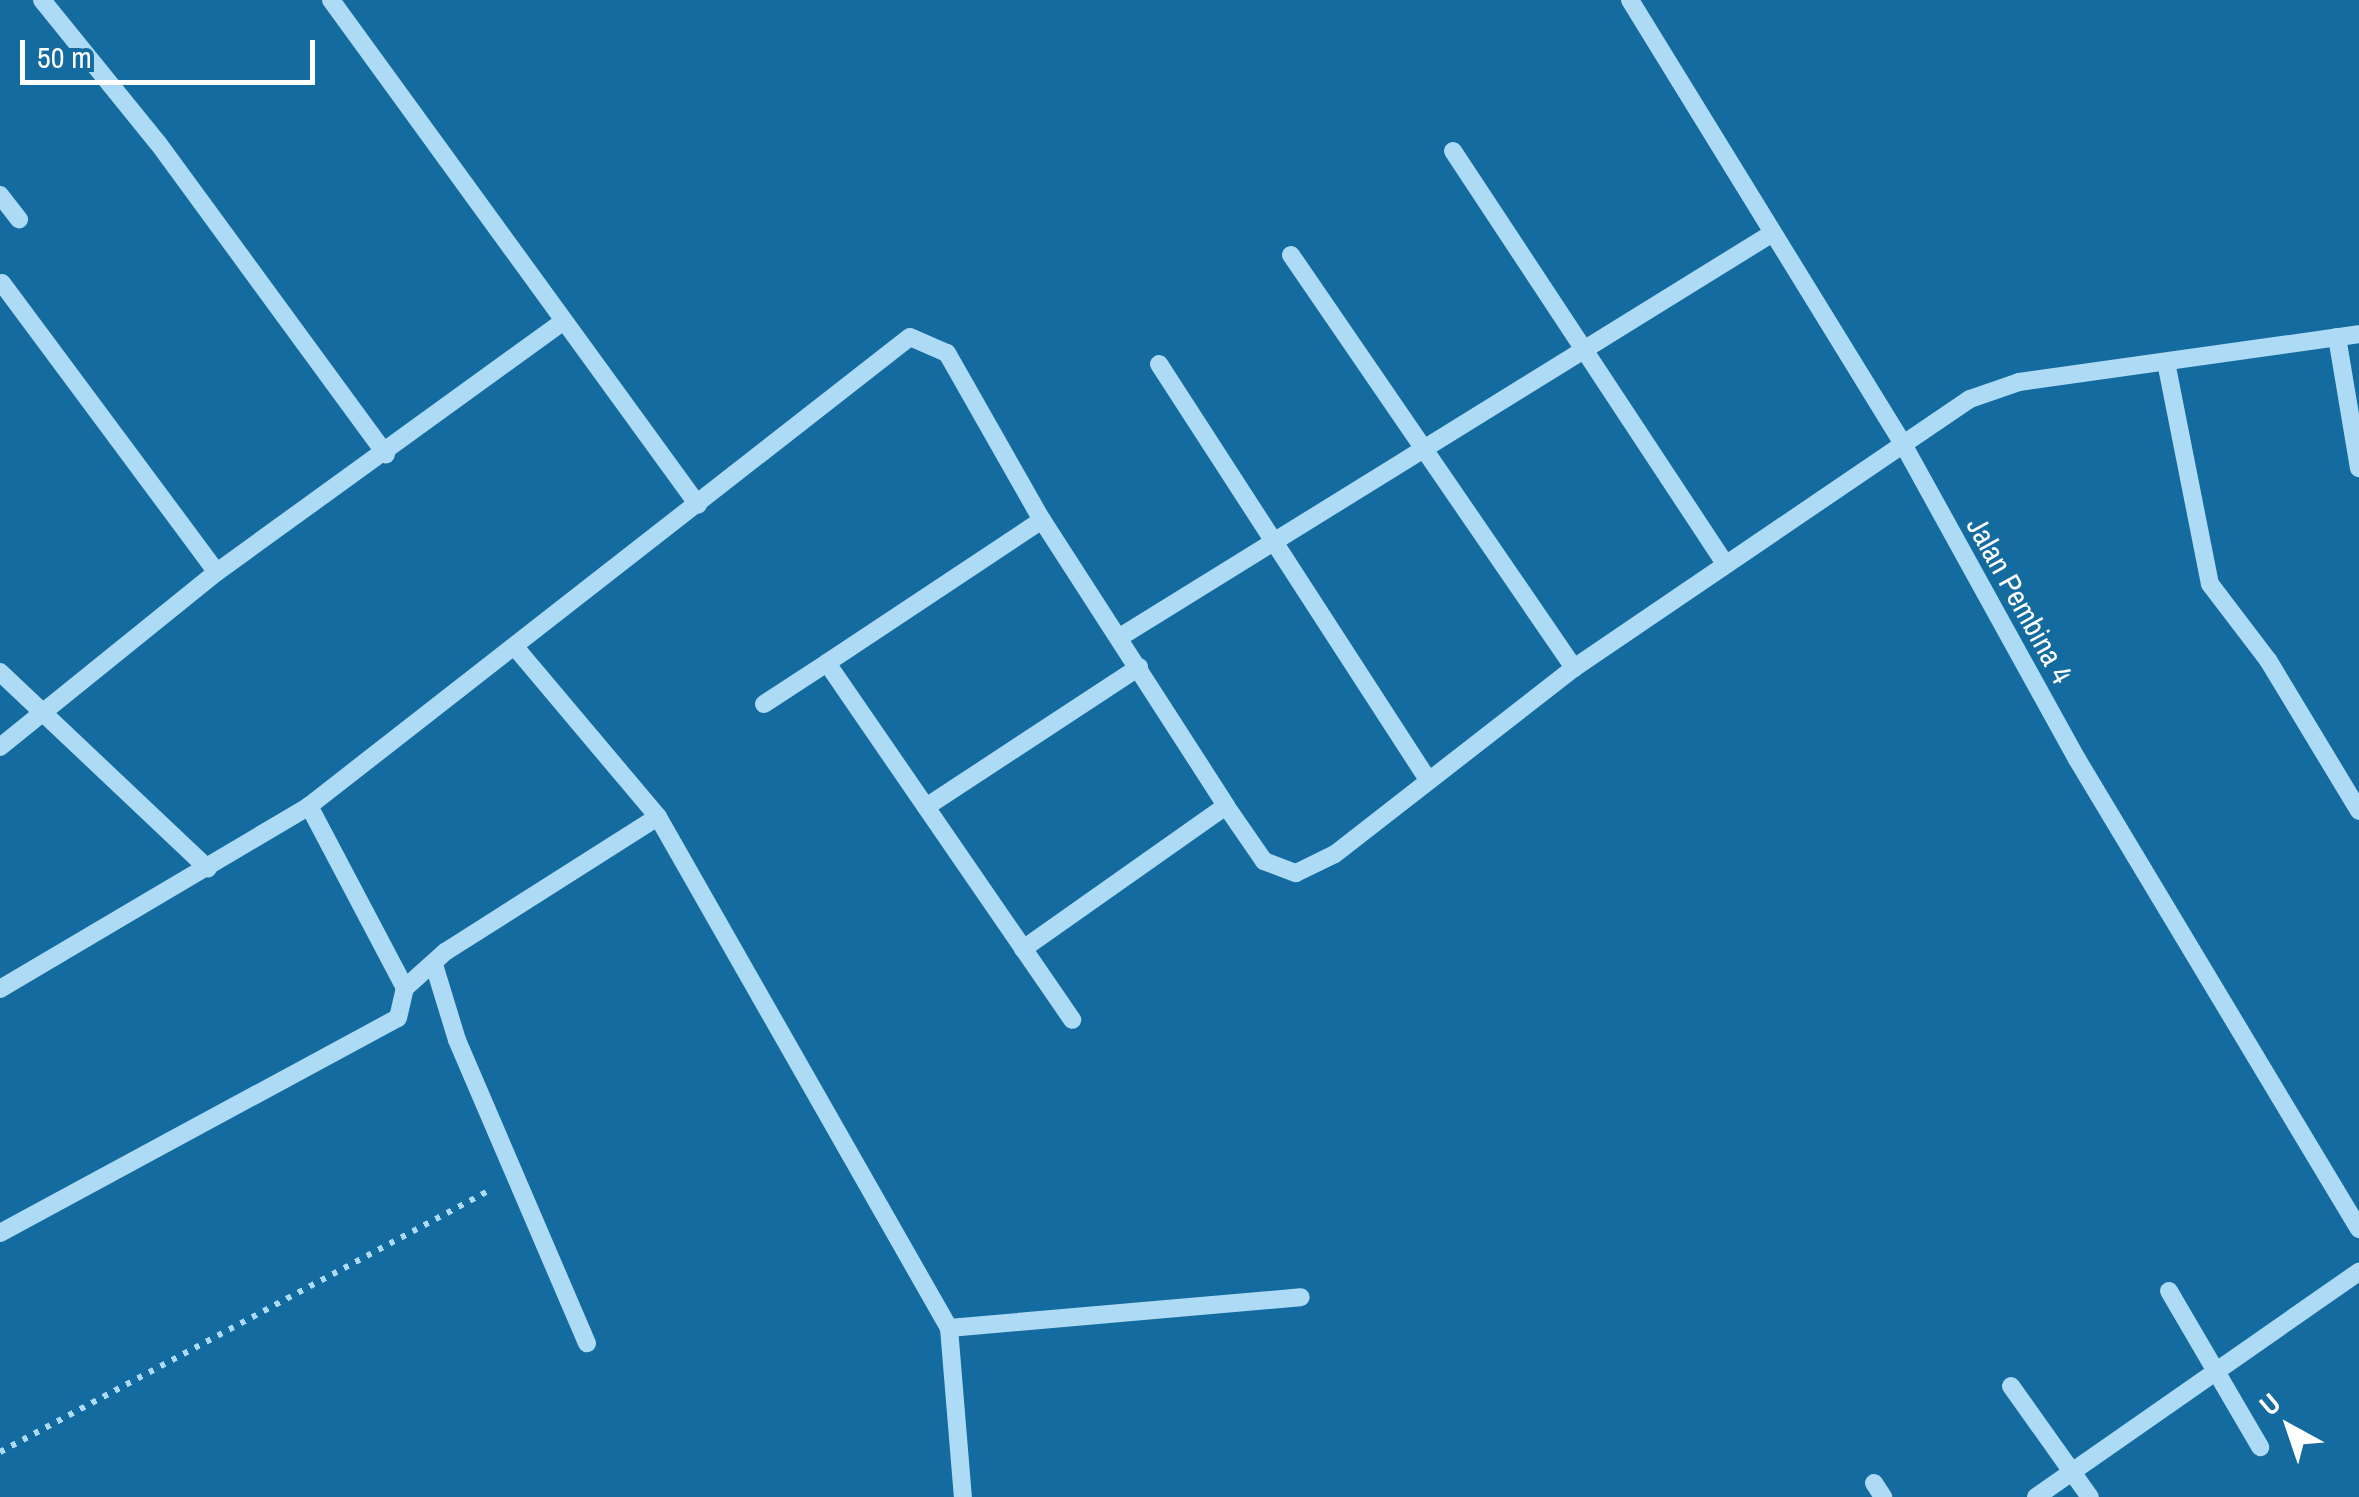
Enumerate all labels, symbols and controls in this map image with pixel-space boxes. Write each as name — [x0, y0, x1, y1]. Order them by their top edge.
scale bar — [25, 20, 320, 82]
text: 50 m — [37, 37, 92, 77]
street label: Jalan Pembina 4 — [1960, 511, 2080, 689]
north arrow — [2239, 1377, 2339, 1477]
text: U — [2251, 1384, 2288, 1424]

